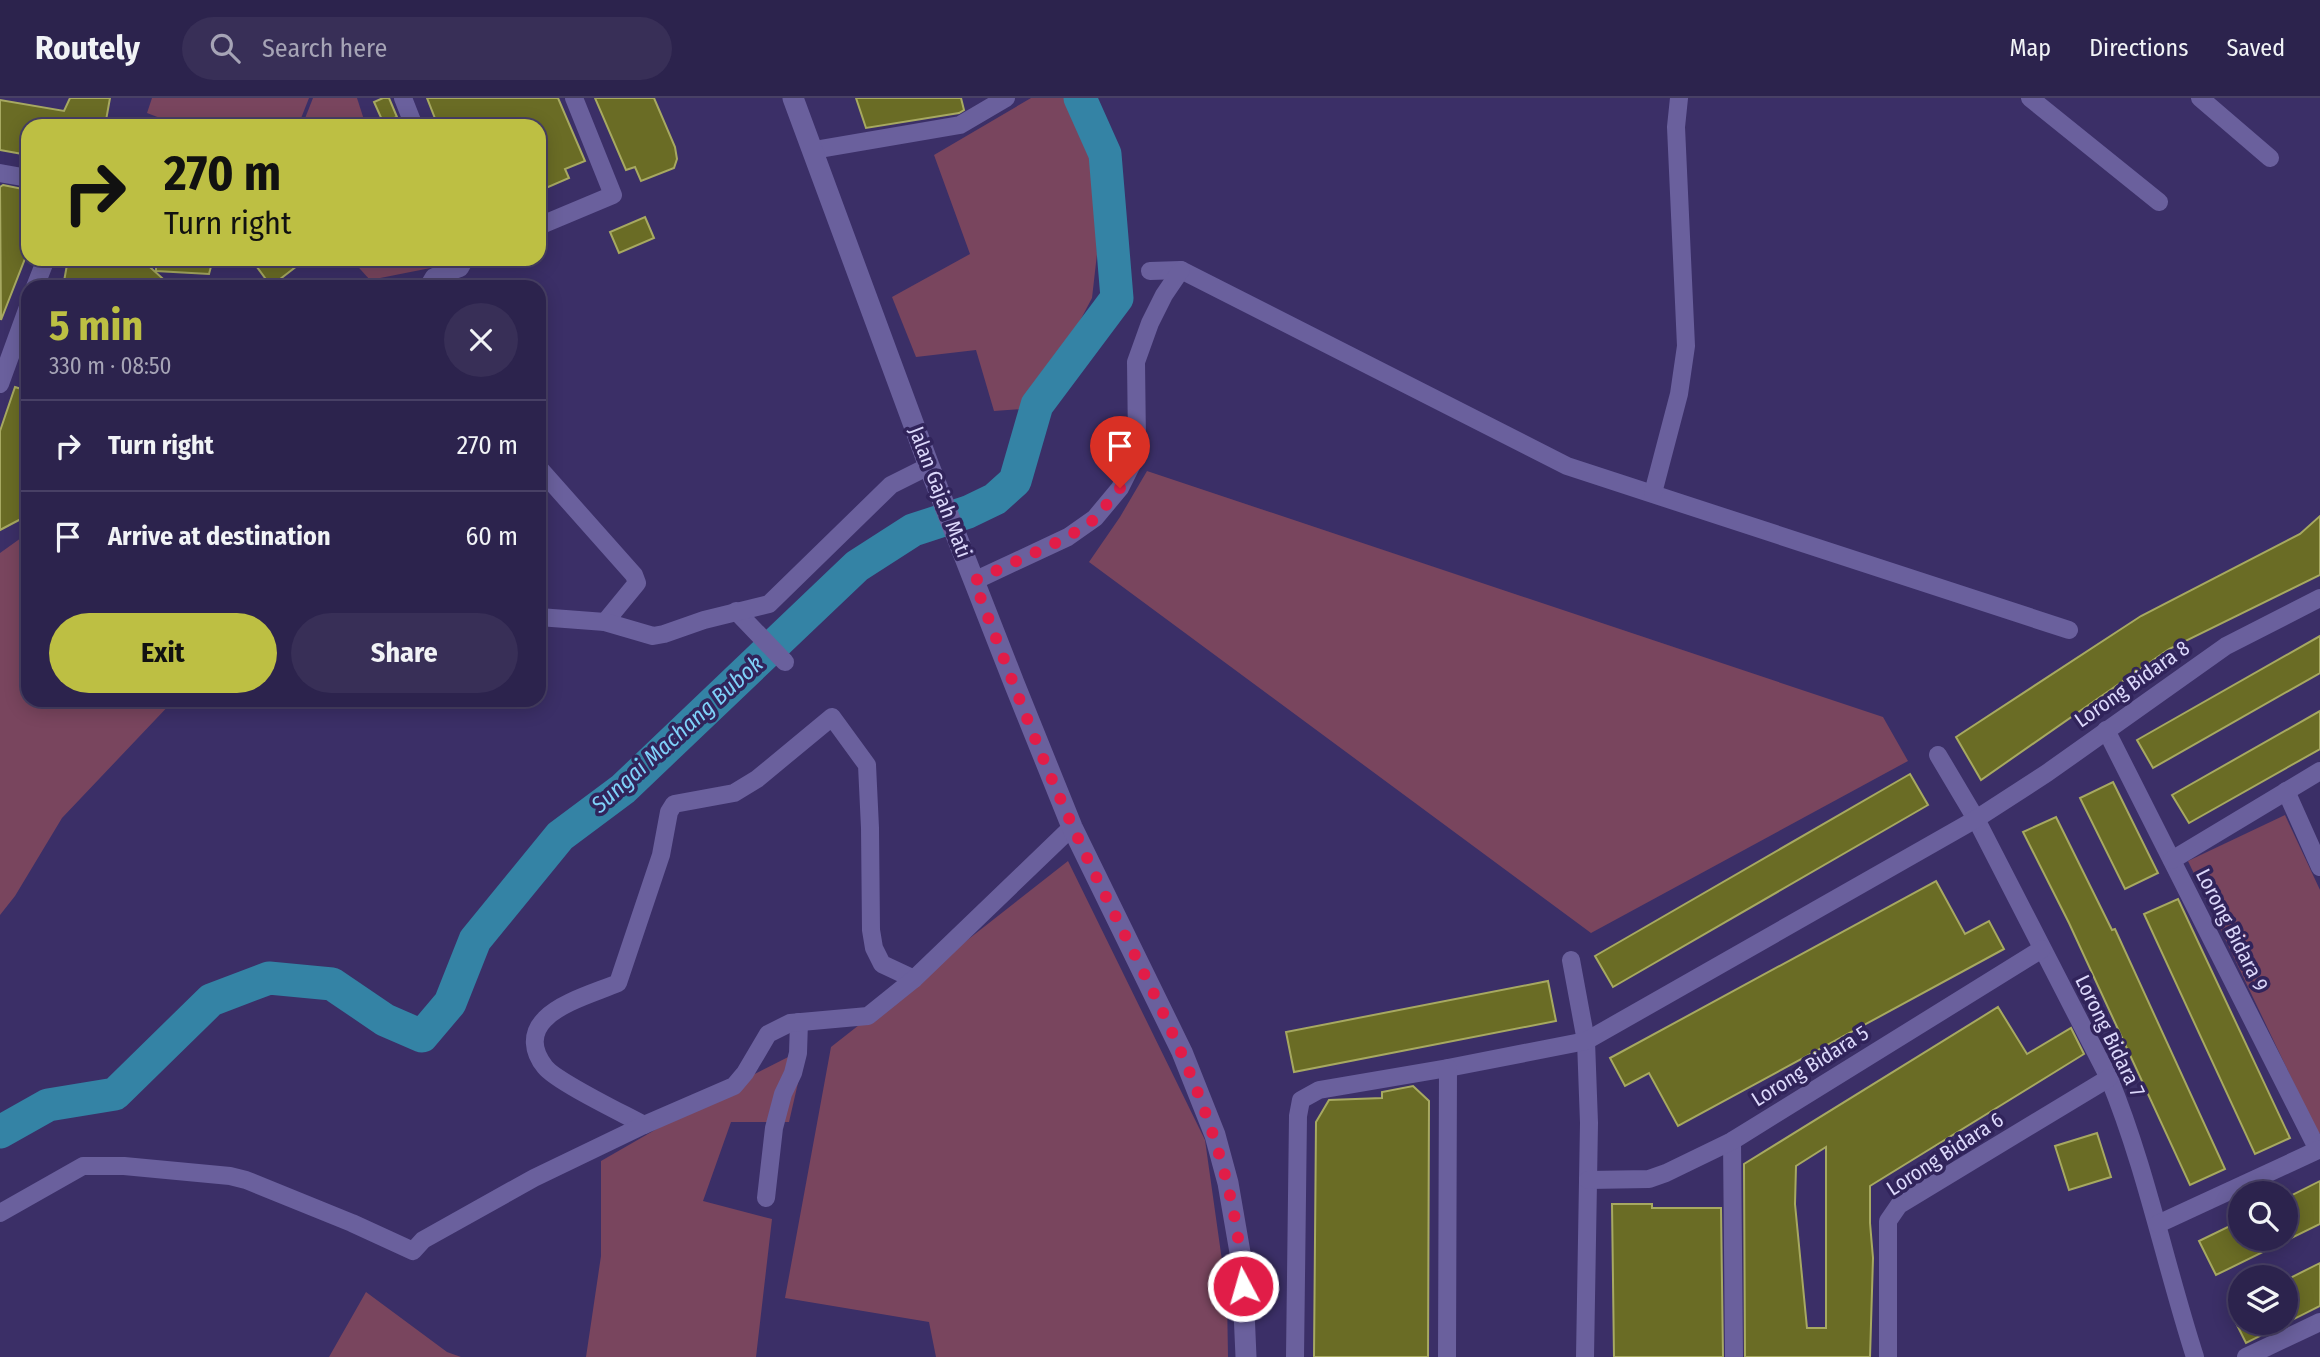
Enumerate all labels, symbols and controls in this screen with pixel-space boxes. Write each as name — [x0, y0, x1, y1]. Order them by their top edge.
search box — [182, 17, 672, 80]
text: Routely — [35, 28, 140, 68]
icon: search — [206, 29, 244, 67]
text: Search here — [262, 33, 387, 64]
text: Map — [2010, 34, 2051, 62]
text: Directions — [2089, 34, 2188, 62]
text: Saved — [2226, 34, 2285, 62]
text: 270 m — [164, 144, 281, 203]
icon: right — [49, 147, 140, 238]
text: Turn right — [164, 204, 291, 242]
text: 5 min — [49, 301, 143, 351]
button: close — [444, 303, 518, 377]
text: 330 m · 08:50 — [49, 352, 172, 380]
pin — [1090, 416, 1150, 488]
street label: Jalan Gajah Mati — [903, 423, 977, 561]
icon: right — [49, 427, 87, 465]
icon: arrive — [1101, 427, 1139, 465]
text: Turn right — [108, 430, 214, 461]
text: 270 m — [457, 430, 518, 461]
icon: arrive — [49, 518, 87, 556]
text: Arrive at destination — [108, 521, 331, 552]
text: 60 m — [465, 521, 518, 552]
button: Exit — [49, 613, 277, 693]
button: Share — [291, 613, 518, 693]
street label: Lorong Bidara 8 — [2070, 635, 2194, 733]
water label: Sungai Machang Bubok — [585, 649, 769, 819]
street label: Lorong Bidara 9 — [2190, 864, 2274, 996]
street label: Lorong Bidara 7 — [2069, 971, 2151, 1101]
street label: Lorong Bidara 5 — [1747, 1020, 1873, 1112]
street label: Lorong Bidara 6 — [1882, 1107, 2008, 1201]
map controls — [2228, 1181, 2298, 1335]
button: search — [2228, 1181, 2298, 1251]
position arrow — [1206, 1249, 1280, 1323]
button: layers — [2228, 1265, 2298, 1335]

